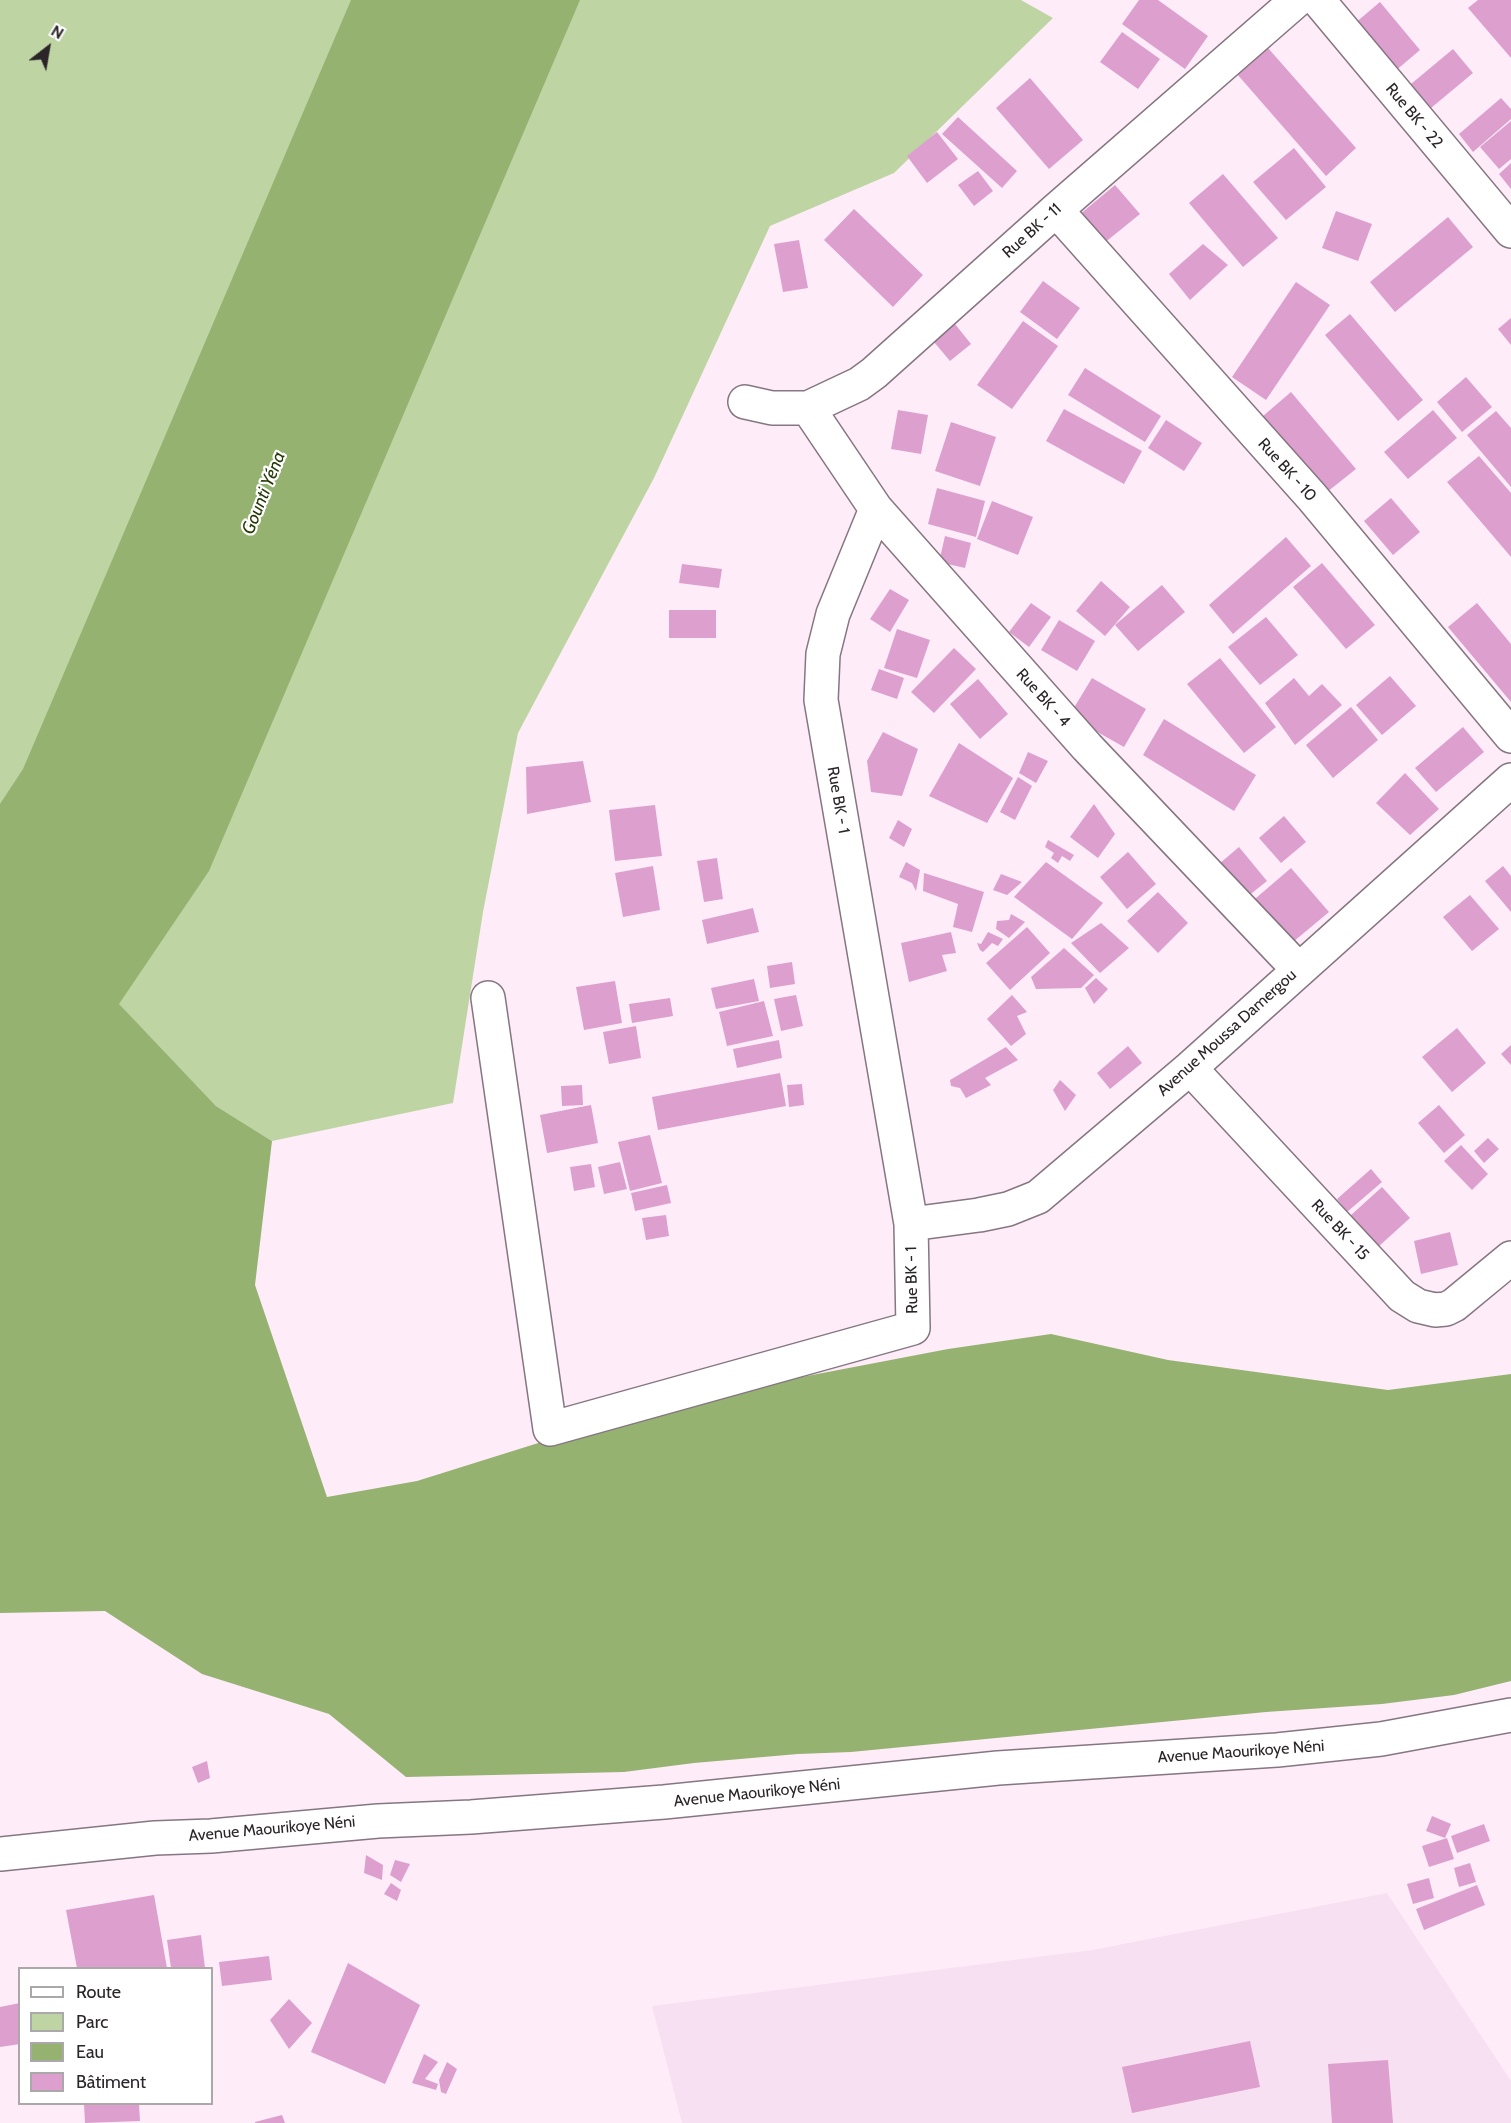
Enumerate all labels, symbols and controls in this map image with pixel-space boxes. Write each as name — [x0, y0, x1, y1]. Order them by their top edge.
north arrow — [18, 18, 78, 78]
text: N — [48, 21, 67, 43]
street label: Rue BK - 22 — [1381, 80, 1447, 152]
street label: Rue BK - 11 — [999, 200, 1065, 262]
street label: Rue BK - 10 — [1254, 434, 1320, 506]
water label: Gounti Yéna — [238, 448, 290, 538]
street label: Rue BK - 4 — [1012, 665, 1074, 731]
street label: Rue BK - 1 — [823, 765, 853, 835]
street label: Avenue Moussa Damergou — [1154, 966, 1300, 1100]
street label: Rue BK - 15 — [1307, 1196, 1373, 1264]
street label: Rue BK - 1 — [902, 1246, 922, 1314]
street label: Avenue Maourikoye Néni — [1157, 1737, 1325, 1767]
street label: Avenue Maourikoye Néni — [673, 1775, 841, 1811]
street label: Avenue Maourikoye Néni — [188, 1812, 356, 1846]
legend — [18, 1967, 213, 2105]
text: Route — [76, 1981, 121, 2003]
text: Parc — [76, 2011, 108, 2033]
text: Eau — [76, 2041, 104, 2063]
text: Bâtiment — [76, 2071, 146, 2093]

